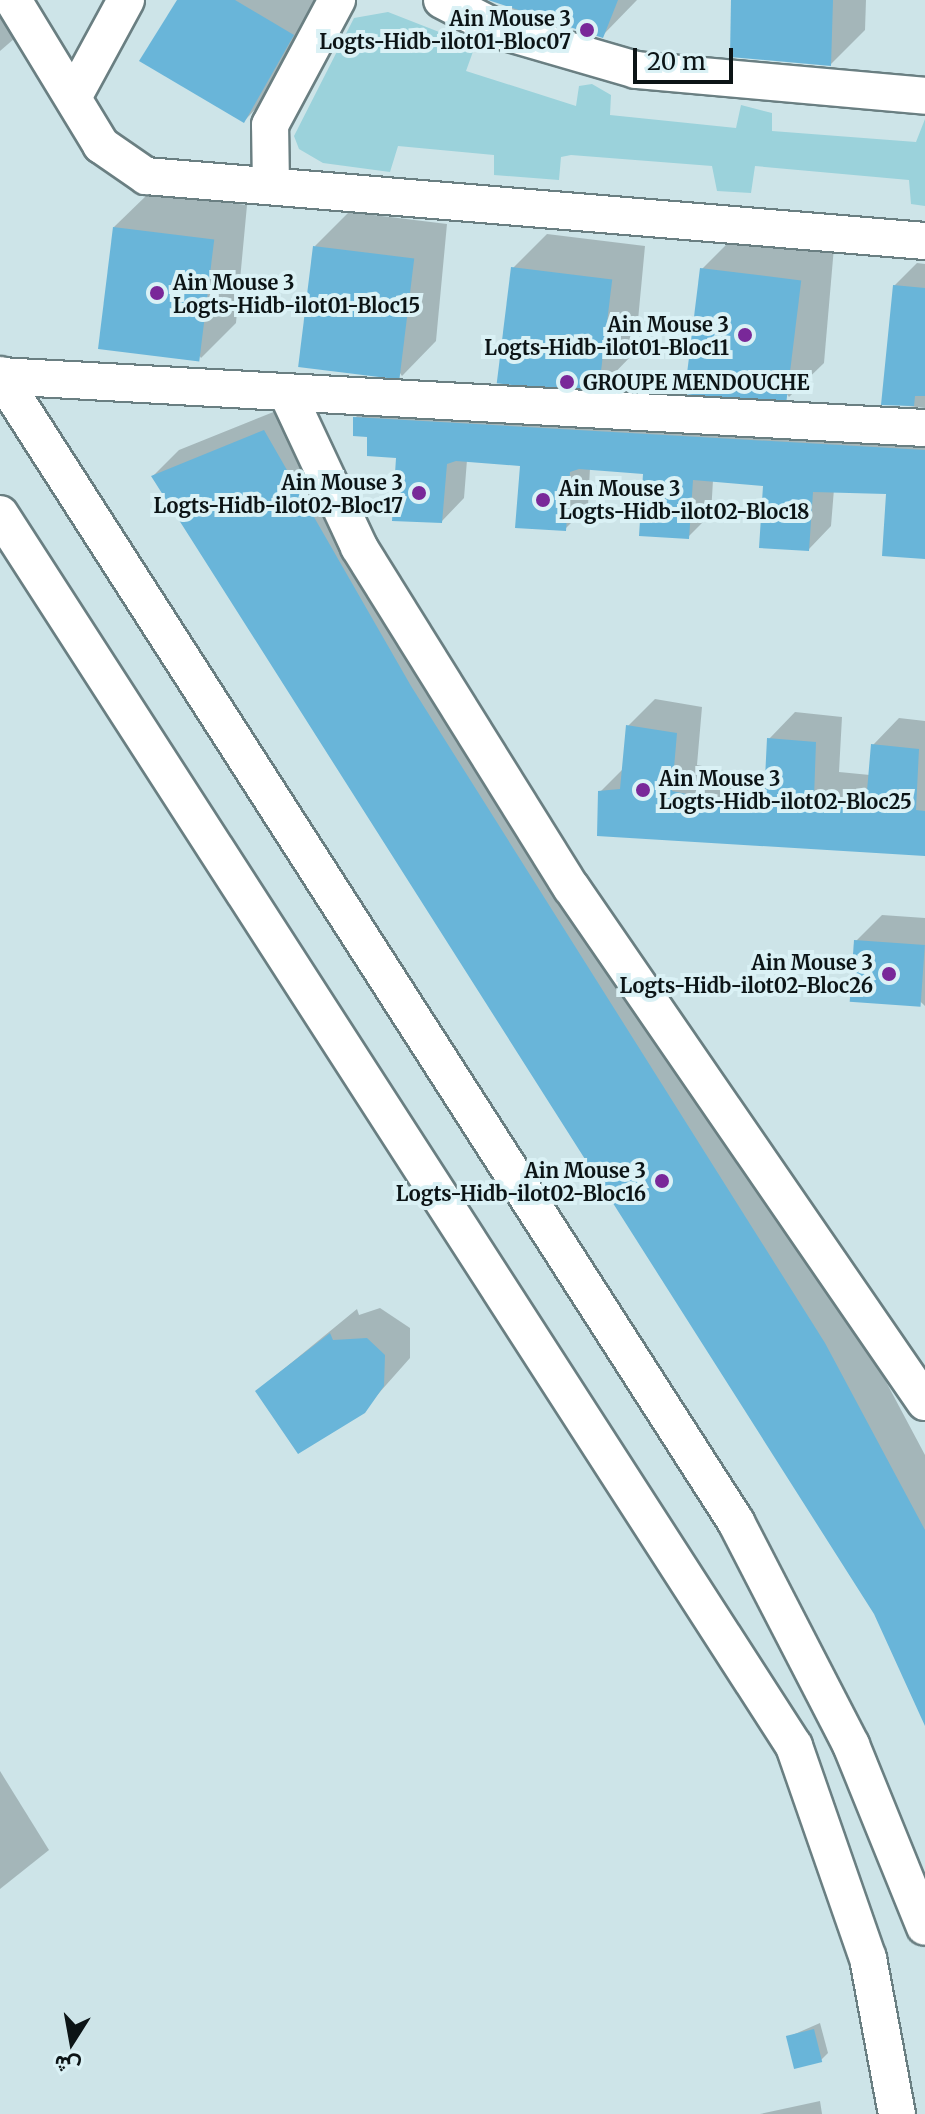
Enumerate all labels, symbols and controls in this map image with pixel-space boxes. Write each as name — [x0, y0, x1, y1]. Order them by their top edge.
place label: Ain Mouse 3 Logts-Hidb-ilot01-Bloc07 — [319, 6, 571, 53]
marker: Ain Mouse 3 Logts-Hidb-ilot01-Bloc07 — [578, 21, 596, 39]
scale bar — [637, 32, 737, 82]
text: 20 m — [647, 46, 706, 77]
place label: Ain Mouse 3 Logts-Hidb-ilot01-Bloc15 — [173, 270, 420, 317]
marker: Ain Mouse 3 Logts-Hidb-ilot01-Bloc15 — [148, 284, 166, 302]
place label: Ain Mouse 3 Logts-Hidb-ilot01-Bloc11 — [484, 312, 729, 359]
marker: Ain Mouse 3 Logts-Hidb-ilot01-Bloc11 — [736, 326, 754, 344]
place label: GROUPE MENDOUCHE — [583, 370, 810, 394]
marker: GROUPE MENDOUCHE — [558, 373, 576, 391]
place label: Ain Mouse 3 Logts-Hidb-ilot02-Bloc17 — [153, 470, 403, 517]
place label: Ain Mouse 3 Logts-Hidb-ilot02-Bloc18 — [559, 476, 809, 523]
marker: Ain Mouse 3 Logts-Hidb-ilot02-Bloc17 — [410, 484, 428, 502]
marker: Ain Mouse 3 Logts-Hidb-ilot02-Bloc18 — [534, 491, 552, 509]
place label: Ain Mouse 3 Logts-Hidb-ilot02-Bloc25 — [659, 766, 912, 813]
marker: Ain Mouse 3 Logts-Hidb-ilot02-Bloc25 — [634, 781, 652, 799]
place label: Ain Mouse 3 Logts-Hidb-ilot02-Bloc26 — [619, 950, 873, 997]
marker: Ain Mouse 3 Logts-Hidb-ilot02-Bloc26 — [880, 965, 898, 983]
place label: Ain Mouse 3 Logts-Hidb-ilot02-Bloc16 — [396, 1158, 646, 1205]
marker: Ain Mouse 3 Logts-Hidb-ilot02-Bloc16 — [653, 1172, 671, 1190]
north arrow — [32, 2002, 112, 2082]
text: ش — [52, 2049, 83, 2082]

